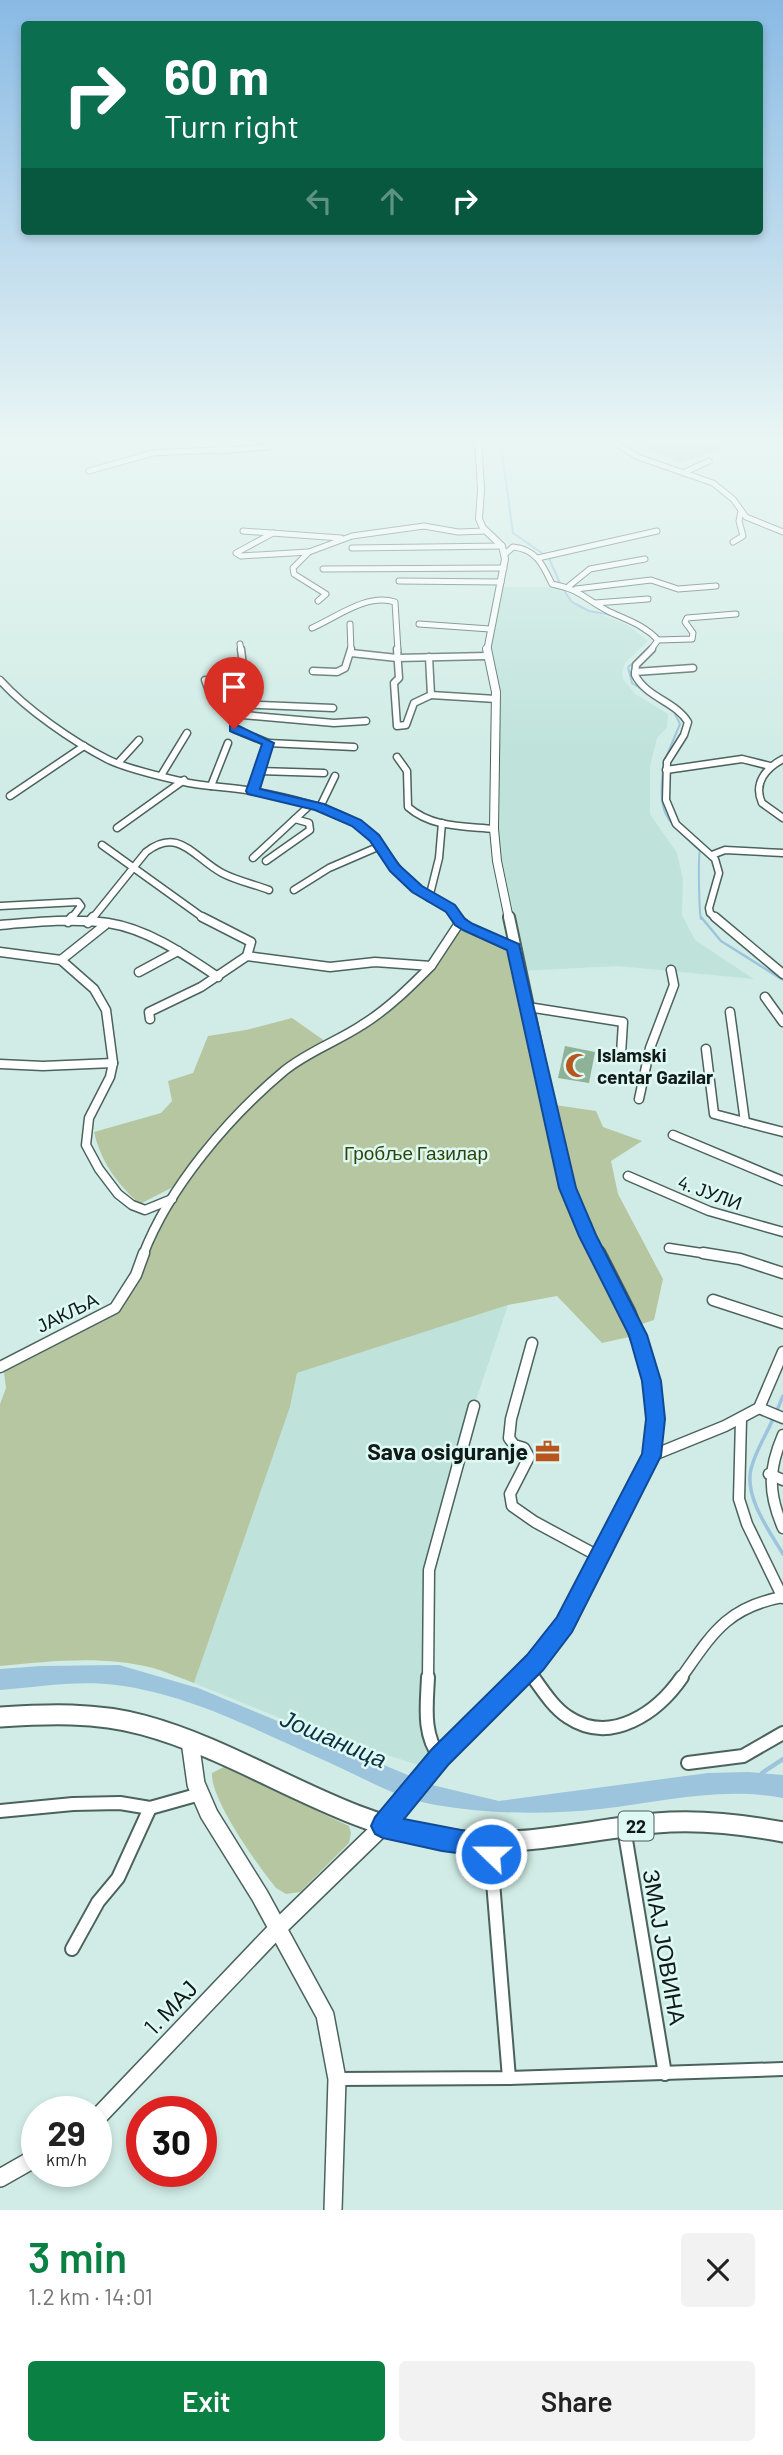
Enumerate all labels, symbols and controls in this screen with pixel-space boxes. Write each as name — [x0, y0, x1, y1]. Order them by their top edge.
text: 60 m — [164, 46, 269, 105]
icon: right — [49, 49, 140, 140]
text: Turn right — [164, 106, 299, 144]
icon: left — [300, 182, 338, 220]
icon: ahead — [373, 182, 411, 220]
icon: right — [446, 182, 484, 220]
pin — [204, 657, 264, 729]
icon: arrive — [215, 668, 253, 706]
place label: Islamski centar Gazilar — [597, 1043, 714, 1088]
mosque icon: Islamski centar Gazilar — [563, 1051, 591, 1079]
park label: Гробље Газилар — [344, 1141, 488, 1164]
street label: 4. ЈУЛИ — [675, 1170, 745, 1214]
street label: ЈАКЉА — [32, 1287, 102, 1337]
place label: Sava osiguranje — [367, 1437, 528, 1465]
office icon: Sava osiguranje — [534, 1437, 562, 1465]
water label: Јошаница — [276, 1702, 391, 1773]
road number: 22 — [618, 1812, 654, 1840]
position arrow — [454, 1817, 528, 1891]
street label: ЗМАЈ ЈОВИНА — [638, 1867, 693, 2028]
street label: 1. МАЈ — [137, 1974, 203, 2040]
speed limit sign: 30 — [126, 2096, 217, 2187]
text: 29 — [47, 2111, 86, 2153]
text: km/h — [46, 2148, 87, 2170]
text: 3 min — [28, 2231, 127, 2281]
button: close — [681, 2233, 755, 2307]
text: 1.2 km · 14:01 — [28, 2282, 153, 2310]
button: Exit — [28, 2361, 385, 2441]
button: Share — [399, 2361, 755, 2441]

